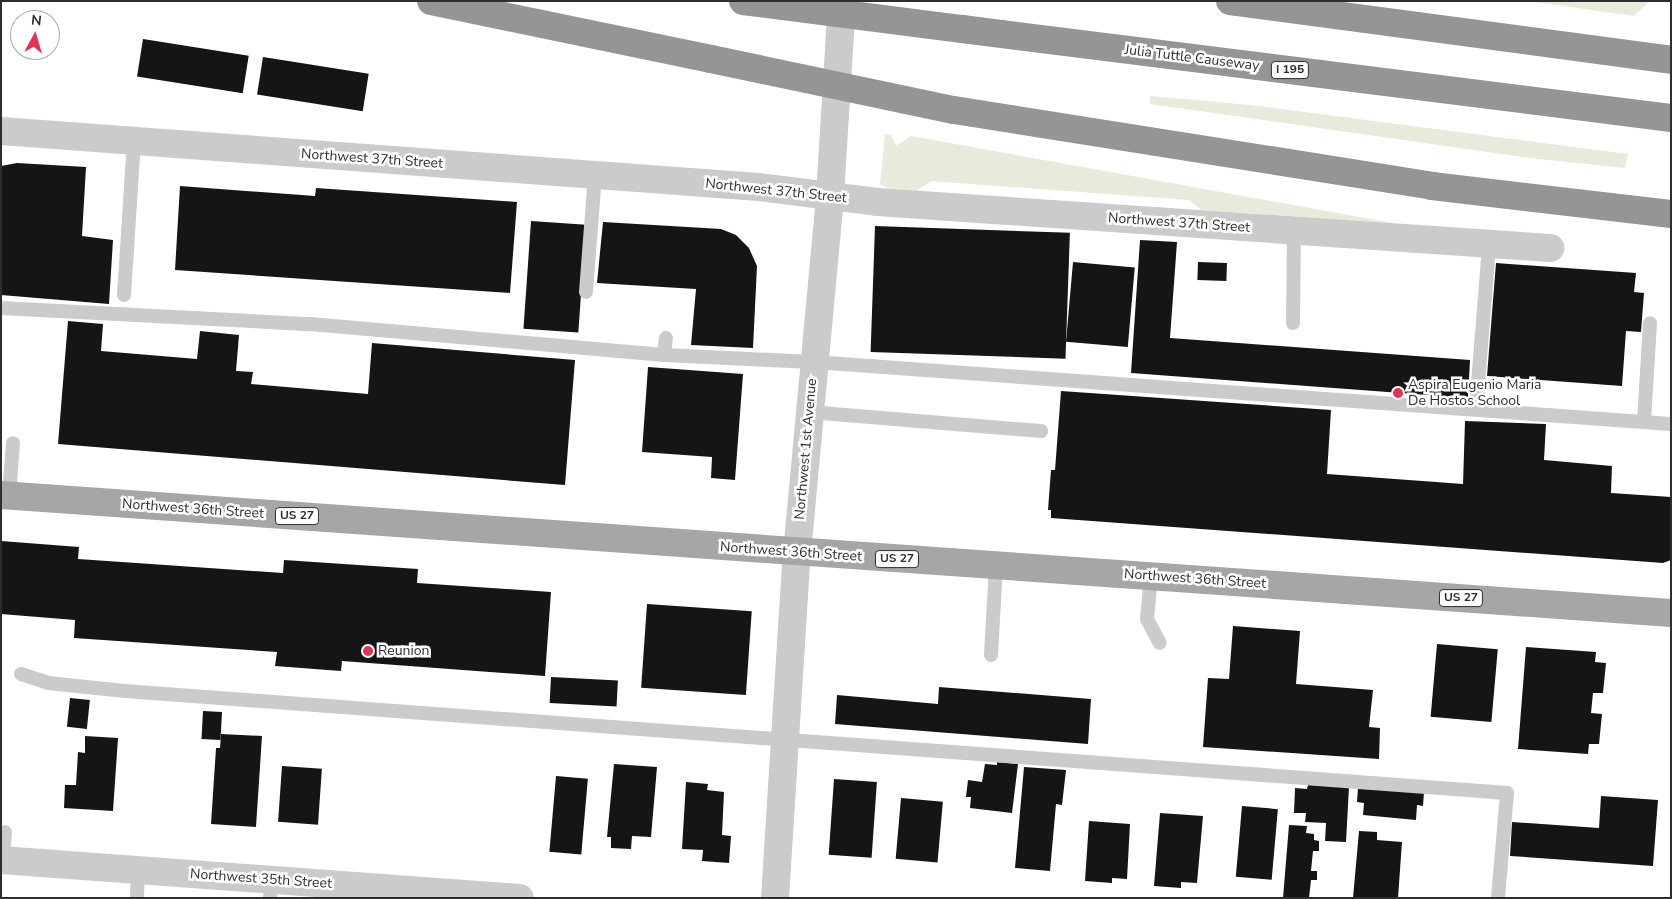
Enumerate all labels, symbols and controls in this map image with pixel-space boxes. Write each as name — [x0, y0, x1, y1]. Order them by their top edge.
north arrow — [10, 10, 60, 60]
text: N — [30, 11, 43, 31]
street label: Julia Tuttle Causeway — [1124, 41, 1260, 75]
road number: I 195 — [1270, 60, 1310, 80]
street label: Northwest 37th Street — [301, 146, 443, 172]
street label: Northwest 37th Street — [704, 175, 848, 207]
street label: Northwest 37th Street — [1108, 210, 1250, 236]
place label: Aspira Eugenio Maria De Hostos School — [1408, 377, 1542, 410]
street label: Northwest 1st Avenue — [791, 378, 821, 520]
marker: Aspira Eugenio Maria De Hostos School — [1392, 387, 1404, 399]
street label: Northwest 36th Street — [122, 496, 264, 522]
road number: US 27 — [274, 506, 320, 526]
street label: Northwest 36th Street — [720, 539, 862, 565]
road number: US 27 — [874, 550, 920, 568]
street label: Northwest 36th Street — [1124, 566, 1266, 592]
road number: US 27 — [1438, 588, 1484, 608]
place label: Reunion — [378, 643, 429, 659]
marker: Reunion — [362, 645, 374, 657]
street label: Northwest 35th Street — [190, 866, 332, 892]

